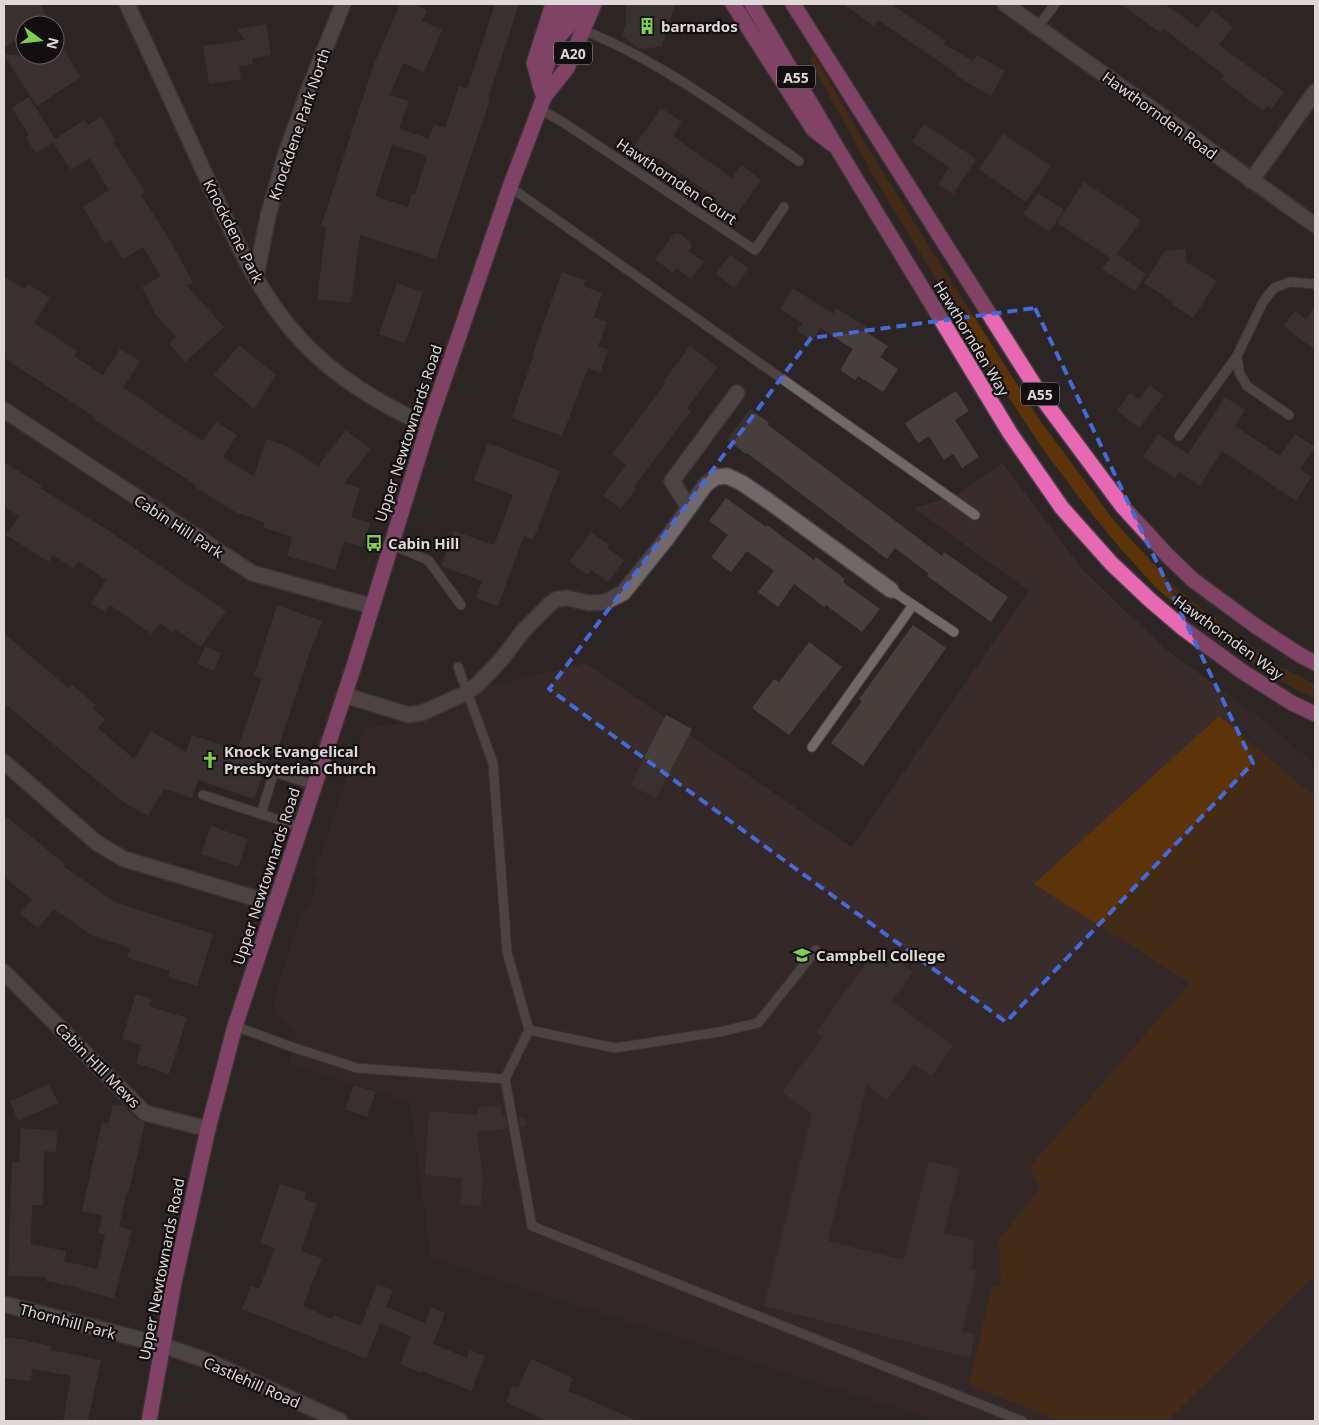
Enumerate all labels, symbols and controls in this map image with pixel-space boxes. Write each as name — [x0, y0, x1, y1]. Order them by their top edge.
north arrow — [15, 15, 65, 65]
building icon: barnardos — [637, 16, 657, 36]
place label: barnardos — [661, 16, 738, 36]
text: N — [42, 36, 64, 51]
road number: A20 — [554, 42, 592, 64]
street label: Knockdene Park North — [264, 46, 334, 202]
road number: A55 — [777, 66, 815, 88]
street label: Hawthornden Road — [1099, 67, 1221, 163]
street label: Hawthornden Court — [613, 133, 741, 229]
street label: Knockdene Park — [199, 176, 269, 286]
street label: Hawthornden Way — [930, 277, 1015, 400]
street label: Upper Newtownards Road — [370, 342, 446, 524]
road number: A55 — [1021, 382, 1059, 406]
street label: Cabin Hill Park — [131, 490, 227, 562]
bus stop icon: Cabin Hill — [364, 533, 384, 553]
place label: Cabin Hill — [388, 533, 459, 553]
street label: Hawthornden Way — [1170, 590, 1288, 684]
place label: Knock Evangelical Presbyterian Church — [224, 741, 376, 778]
church icon: Knock Evangelical Presbyterian Church — [200, 750, 220, 770]
street label: Upper Newtownards Road — [228, 785, 304, 967]
school or university icon: Campbell College — [792, 945, 812, 965]
place label: Campbell College — [816, 945, 945, 965]
street label: Cabin HIll Mews — [51, 1018, 145, 1112]
street label: Upper Newtownards Road — [134, 1176, 188, 1362]
street label: Thornhill Park — [18, 1299, 118, 1343]
street label: Castlehill Road — [201, 1352, 303, 1412]

